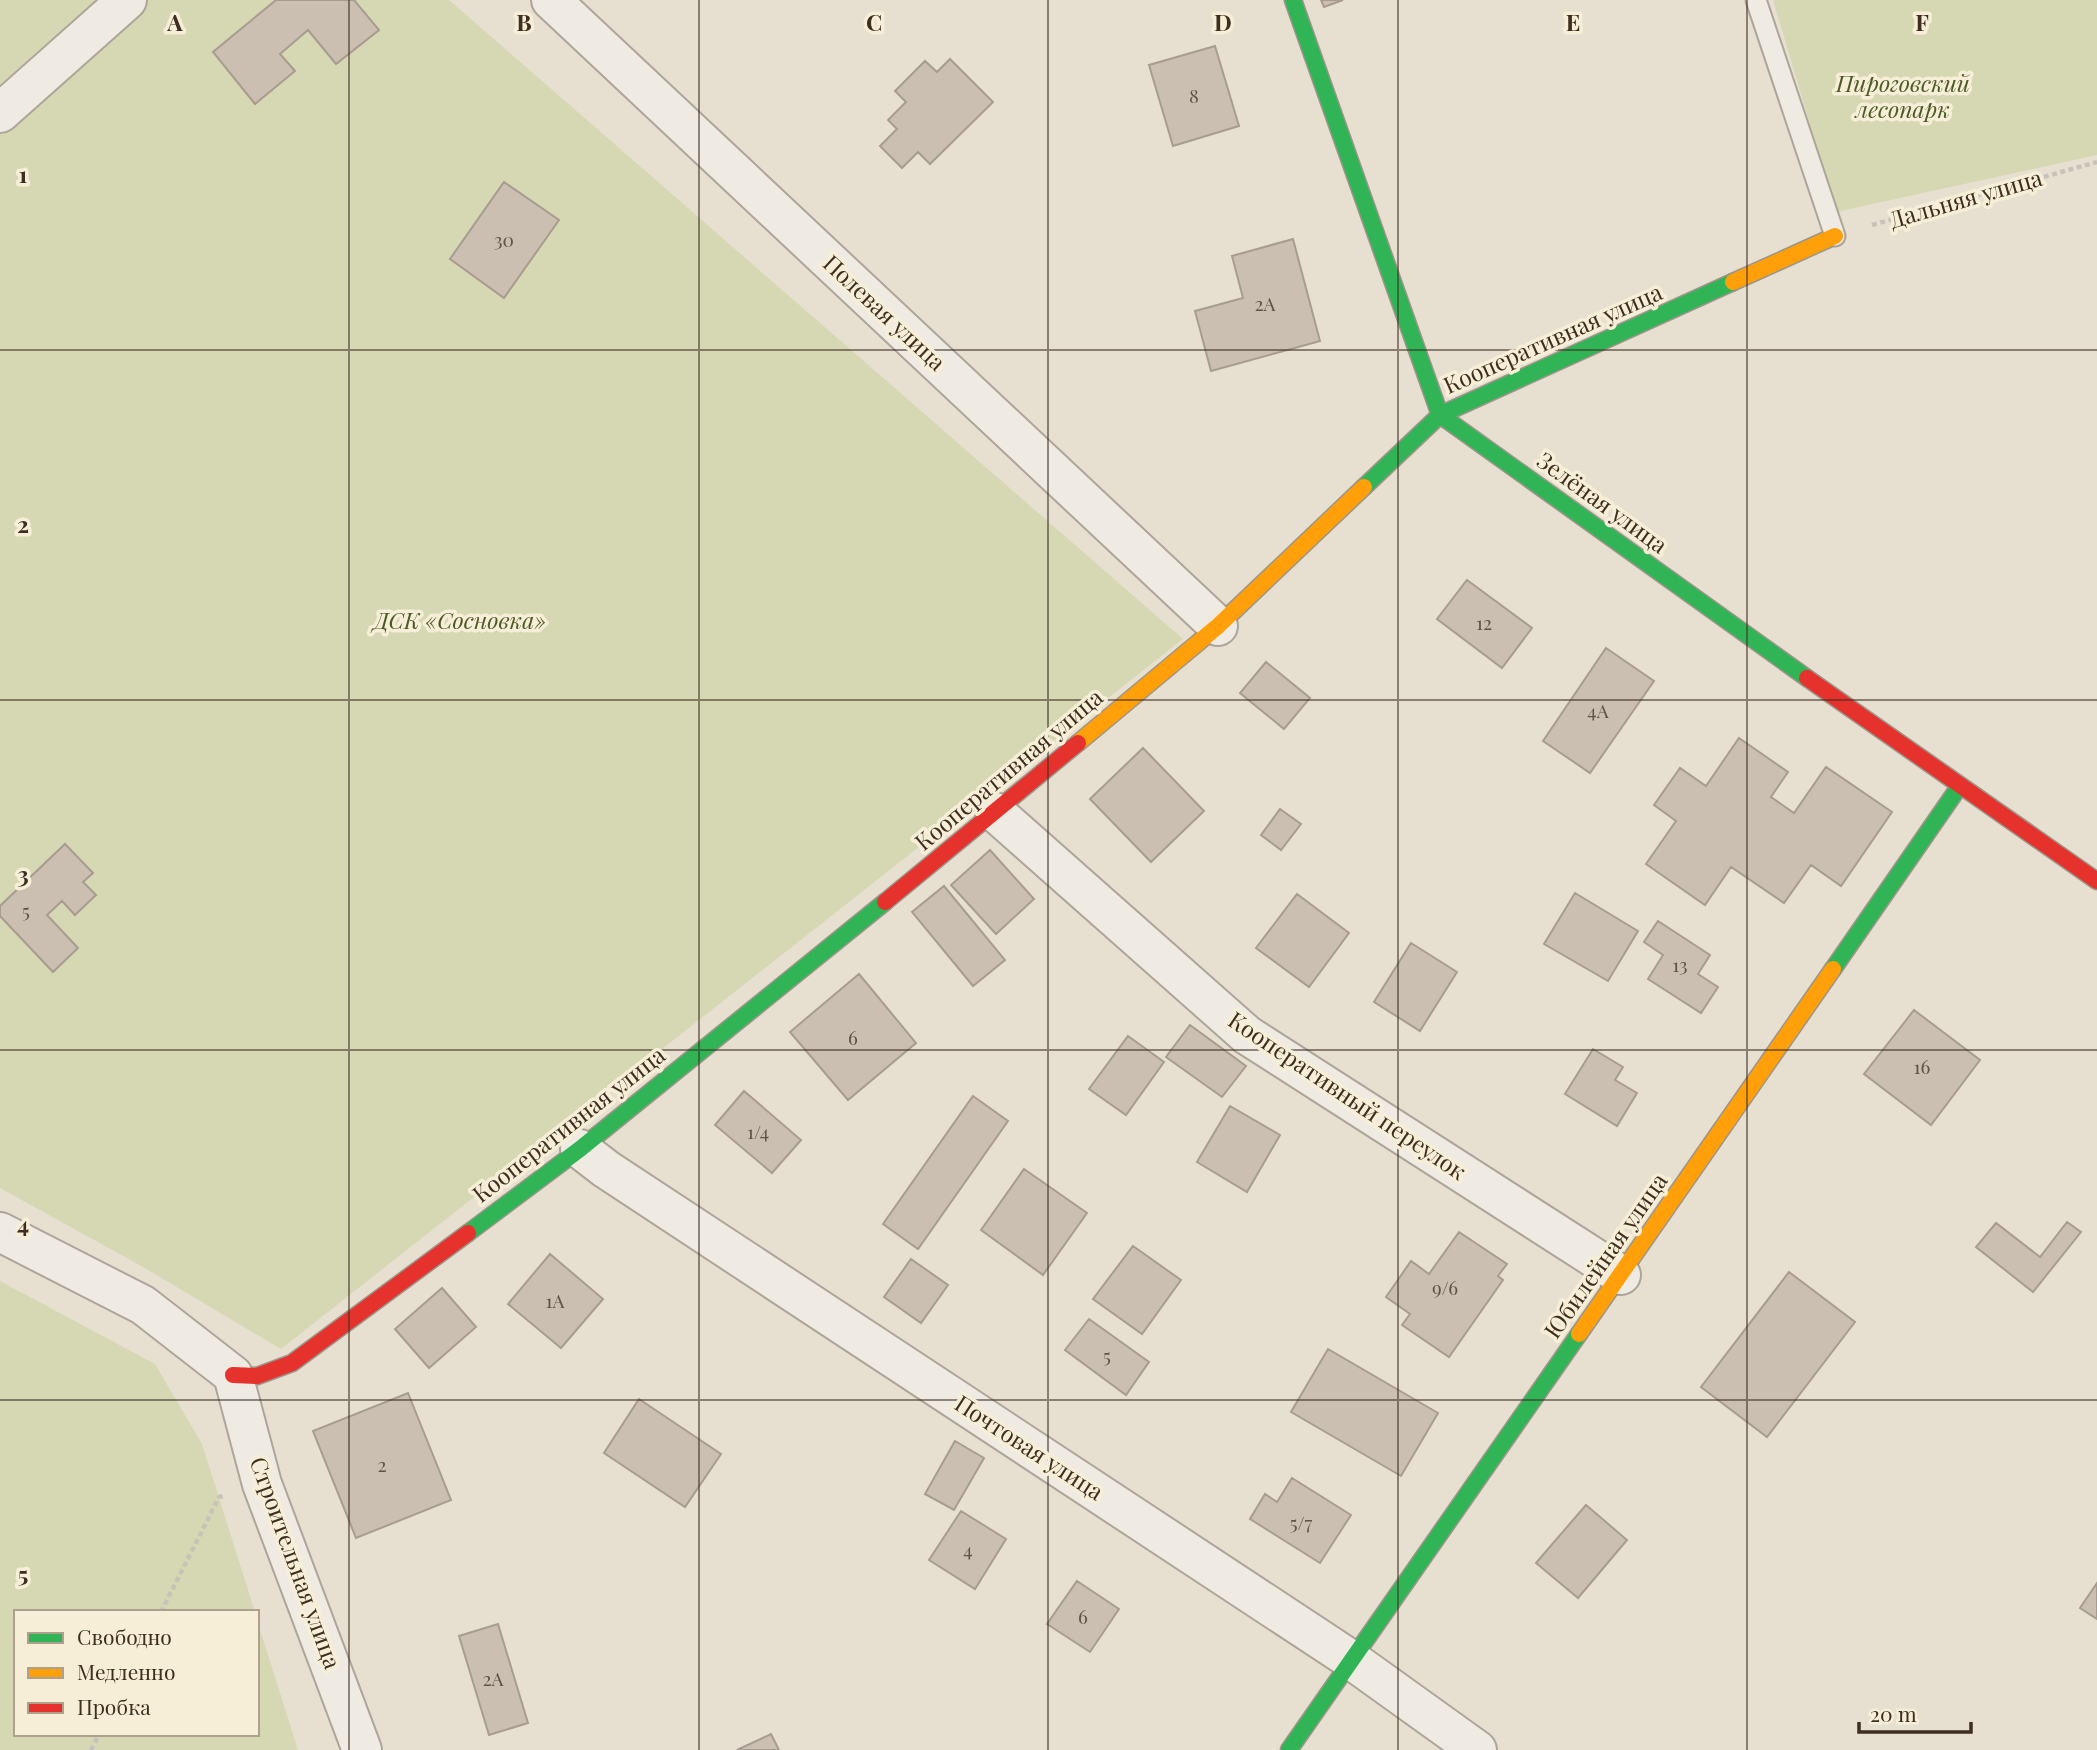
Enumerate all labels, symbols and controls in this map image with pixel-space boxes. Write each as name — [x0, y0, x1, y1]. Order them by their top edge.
text: A — [166, 6, 183, 37]
text: B — [516, 6, 532, 37]
text: C — [866, 6, 882, 37]
text: D — [1214, 6, 1232, 37]
text: E — [1566, 6, 1580, 37]
text: F — [1915, 6, 1929, 37]
park label: Пироговский лесопарк — [1835, 67, 1971, 124]
house number: 8 — [1189, 82, 1199, 108]
text: 1 — [19, 158, 28, 189]
street label: Дальняя улица — [1886, 161, 2046, 234]
house number: 30 — [494, 226, 514, 252]
street label: Полевая улица — [817, 247, 953, 377]
street label: Кооперативная улица — [1438, 275, 1667, 400]
house number: 2А — [1254, 290, 1277, 316]
street label: Зелёная улица — [1531, 444, 1675, 560]
text: 2 — [17, 508, 29, 539]
park label: ДСК «Сосновка» — [370, 604, 546, 635]
house number: 12 — [1476, 609, 1492, 635]
street label: Кооперативная улица — [908, 681, 1109, 857]
house number: 4А — [1587, 697, 1610, 723]
text: 3 — [17, 858, 29, 889]
house number: 5 — [22, 897, 30, 923]
house number: 13 — [1672, 951, 1688, 977]
street label: Кооперативный переулок — [1223, 1003, 1473, 1186]
house number: 6 — [848, 1024, 858, 1050]
street label: Кооперативная улица — [465, 1039, 671, 1209]
house number: 16 — [1914, 1053, 1931, 1079]
house number: 1/4 — [747, 1118, 769, 1144]
street label: Юбилейная улица — [1536, 1166, 1674, 1344]
text: 4 — [17, 1208, 29, 1239]
house number: 9/6 — [1432, 1274, 1458, 1300]
house number: 1А — [545, 1287, 566, 1313]
house number: 5 — [1103, 1342, 1111, 1368]
street label: Почтовая улица — [950, 1387, 1111, 1507]
house number: 2 — [377, 1451, 387, 1477]
street label: Строительная улица — [244, 1452, 349, 1673]
house number: 5/7 — [1290, 1509, 1313, 1535]
house number: 4 — [963, 1536, 973, 1562]
text: 5 — [18, 1558, 28, 1589]
house number: 6 — [1078, 1603, 1088, 1629]
legend — [14, 1610, 259, 1736]
text: Свободно — [77, 1622, 172, 1650]
text: Медленно — [77, 1657, 175, 1685]
house number: 2А — [482, 1665, 505, 1691]
scale bar — [1859, 1690, 1971, 1734]
text: Пробка — [77, 1692, 151, 1720]
text: 20 m — [1870, 1699, 1917, 1727]

